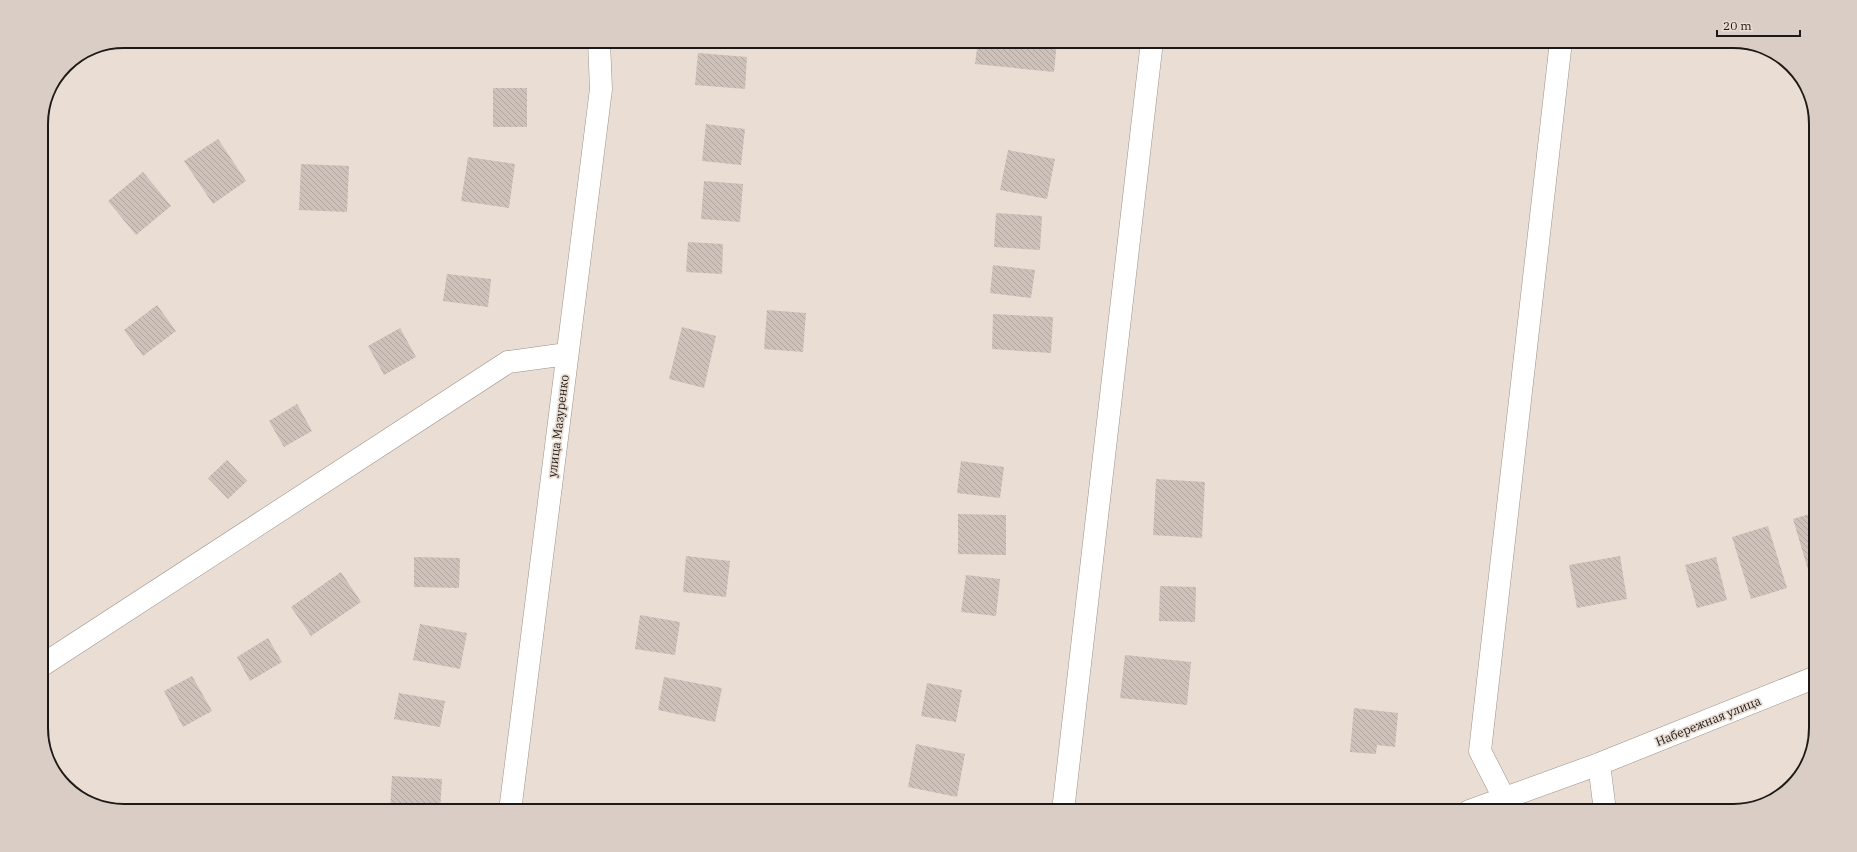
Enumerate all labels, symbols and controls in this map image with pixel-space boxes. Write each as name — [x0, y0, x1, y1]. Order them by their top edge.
scale bar — [1717, 12, 1800, 38]
text: 20 m — [1723, 18, 1752, 33]
street label: улица Мазуренко — [544, 374, 572, 478]
street label: Набережная улица — [1653, 693, 1763, 749]

